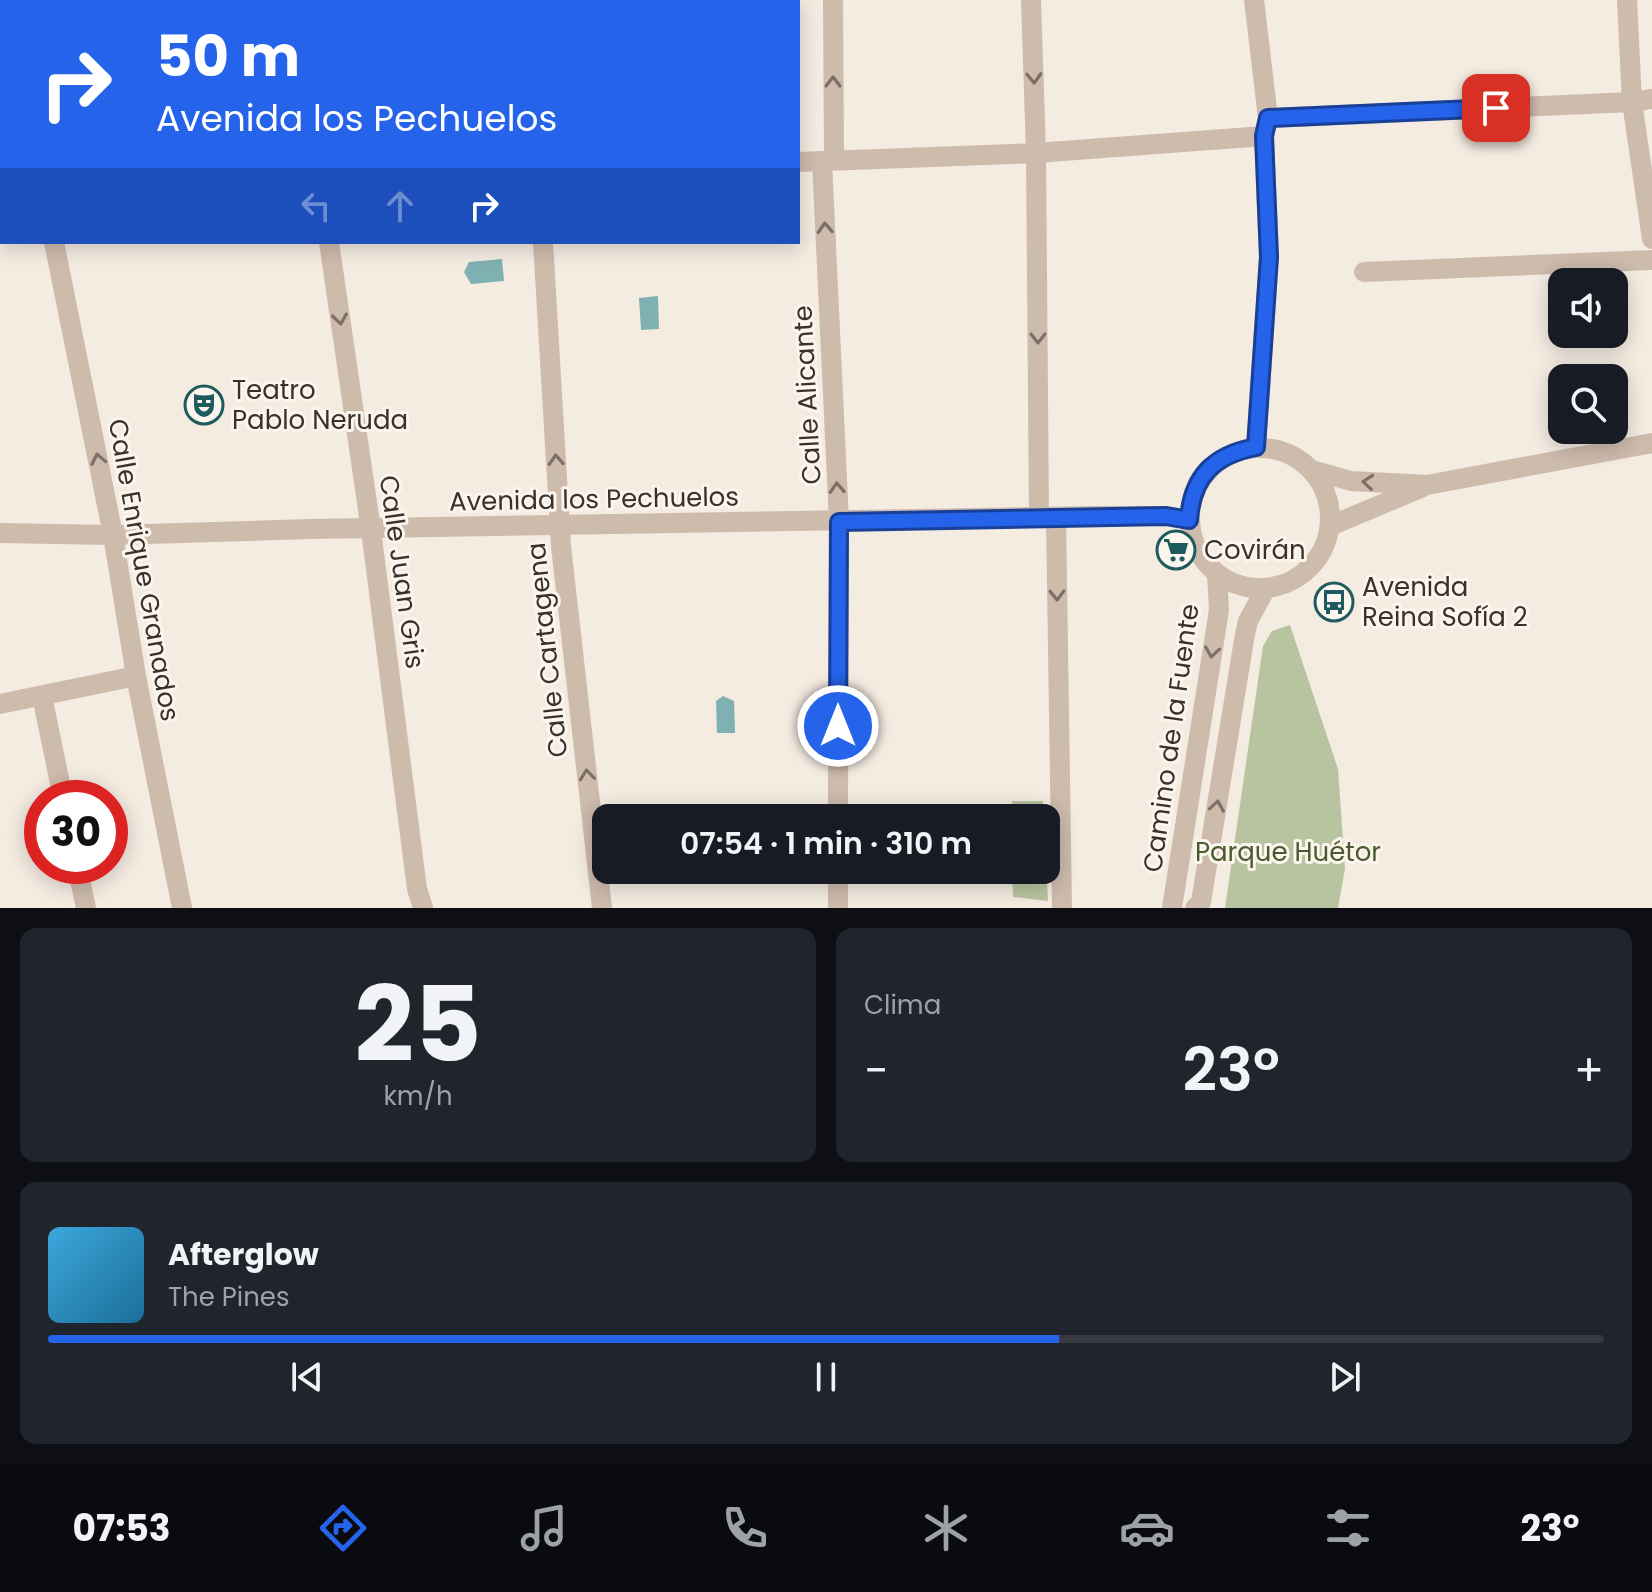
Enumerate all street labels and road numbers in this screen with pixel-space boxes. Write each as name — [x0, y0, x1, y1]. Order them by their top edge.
street label: Calle Alicante — [784, 304, 830, 486]
street label: Calle Enrique Granados — [100, 416, 188, 724]
street label: Calle Juan Gris — [371, 473, 433, 671]
street label: Avenida los Pechuelos — [449, 478, 739, 520]
street label: Calle Cartagena — [518, 541, 576, 759]
street label: Camino de la Fuente — [1134, 601, 1208, 875]

